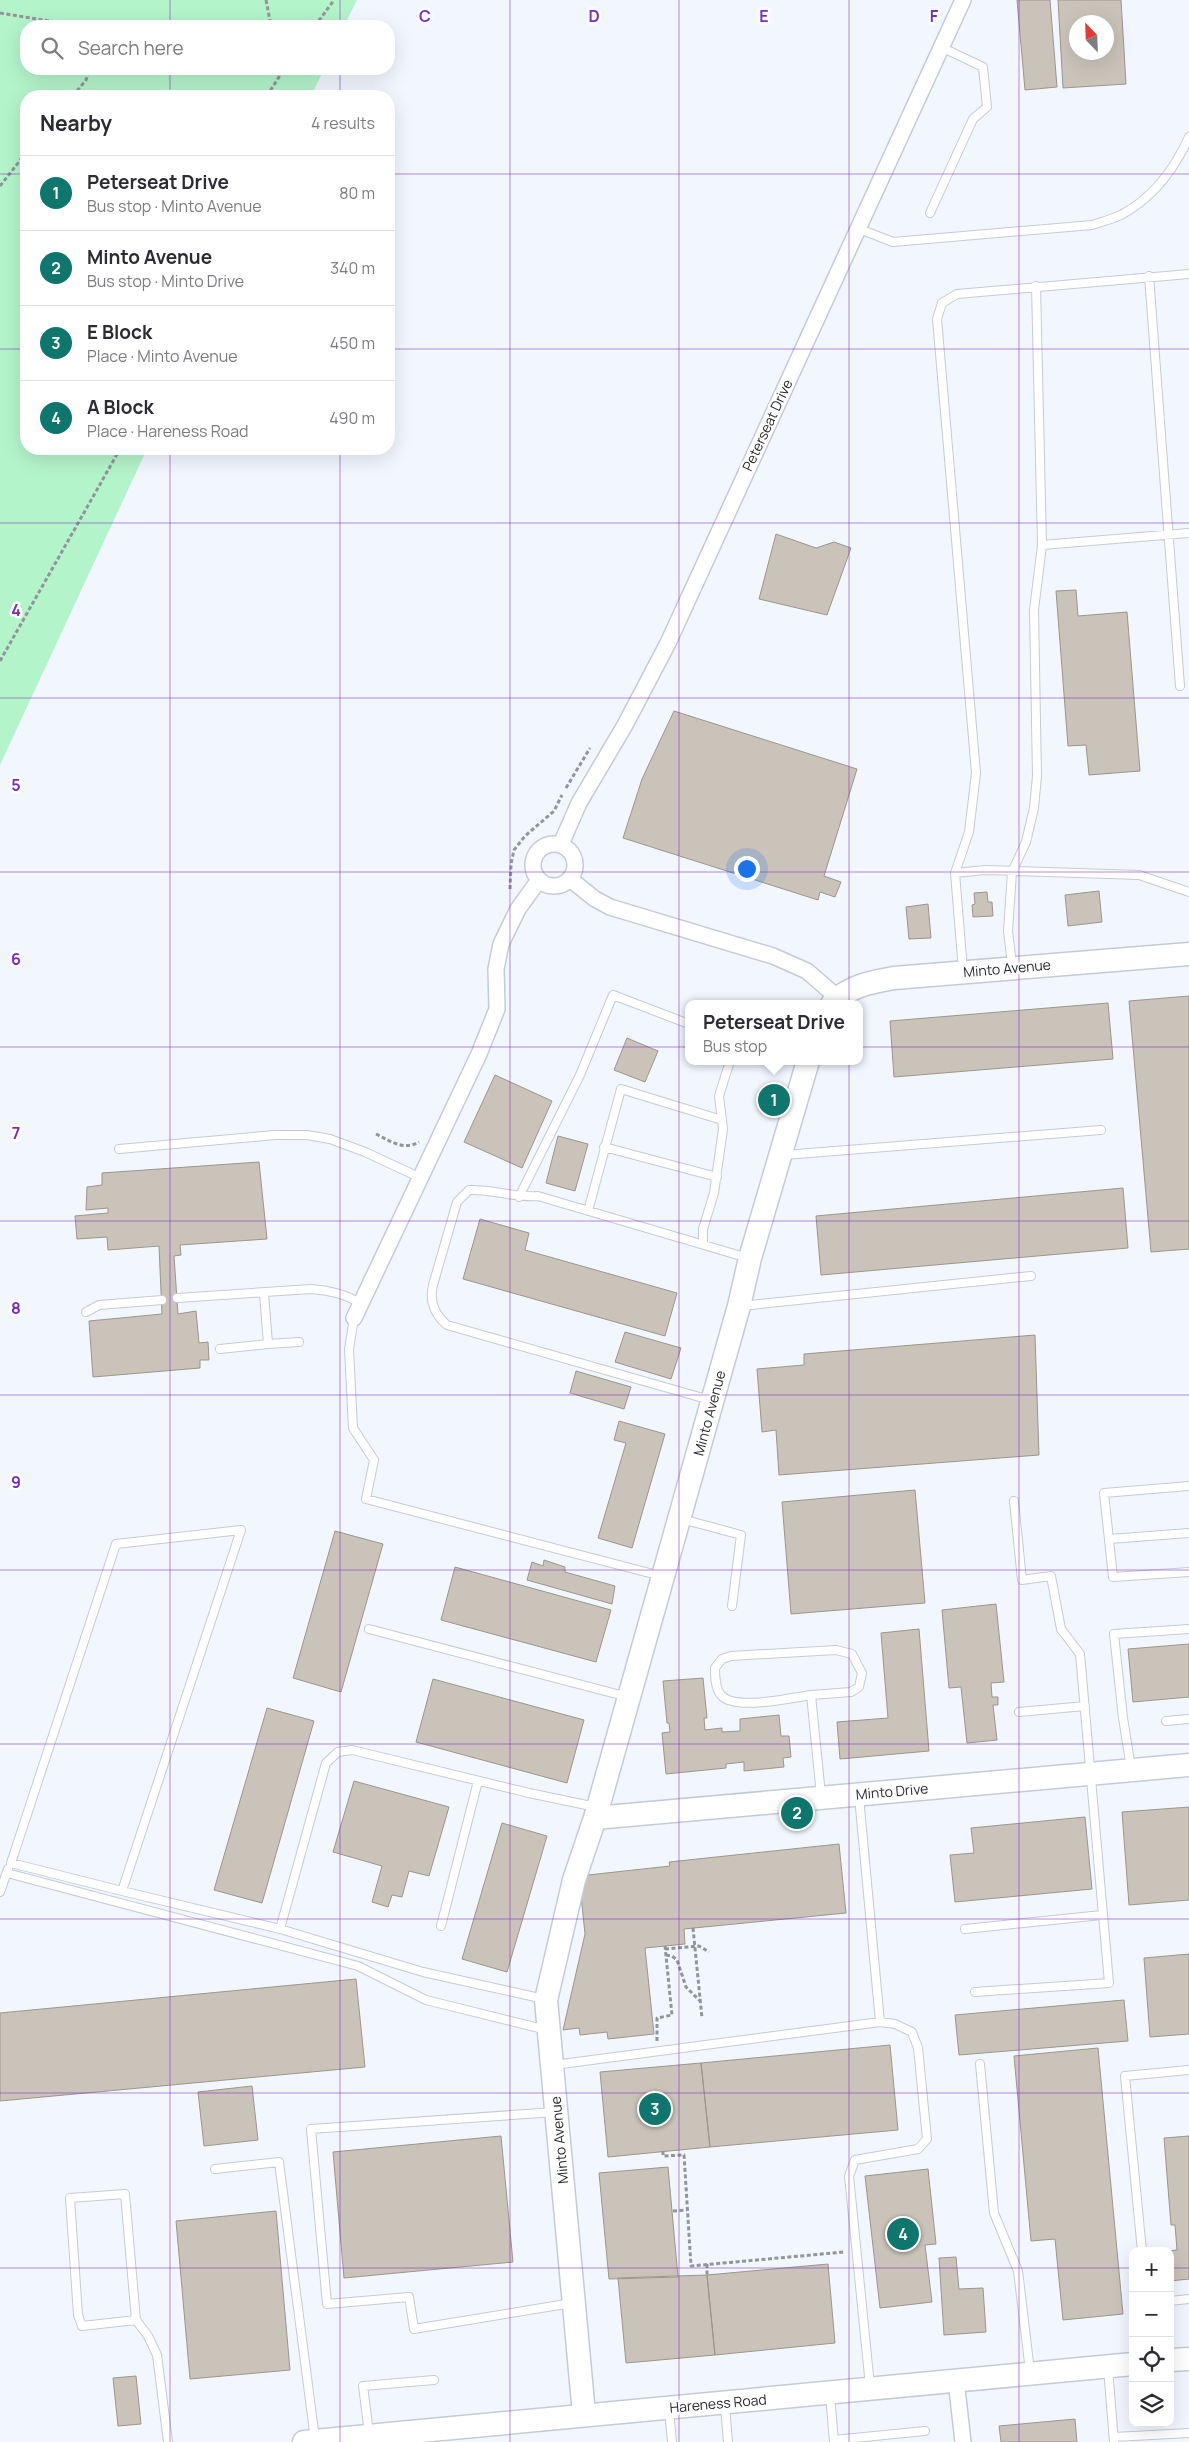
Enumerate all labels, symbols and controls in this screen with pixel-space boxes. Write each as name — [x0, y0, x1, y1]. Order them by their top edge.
text: C — [419, 5, 431, 27]
text: D — [588, 5, 600, 27]
text: E — [759, 5, 769, 27]
text: F — [930, 5, 939, 27]
north arrow — [1069, 15, 1114, 60]
search box — [20, 20, 395, 75]
icon: search — [38, 34, 66, 62]
text: Search here — [78, 35, 184, 61]
text: Nearby — [40, 109, 112, 137]
text: 4 results — [311, 112, 375, 134]
text: Peterseat Drive — [87, 169, 229, 195]
text: 1 — [52, 182, 60, 204]
text: 80 m — [339, 182, 375, 204]
text: Bus stop · Minto Avenue — [87, 195, 262, 217]
text: Minto Avenue — [87, 244, 212, 270]
text: 2 — [51, 257, 61, 279]
text: 340 m — [330, 257, 375, 279]
text: Bus stop · Minto Drive — [87, 270, 244, 292]
text: E Block — [87, 319, 152, 345]
text: 3 — [51, 332, 61, 354]
text: 450 m — [330, 332, 375, 354]
text: Place · Minto Avenue — [87, 345, 238, 367]
street label: Peterseat Drive — [737, 376, 797, 474]
text: A Block — [87, 394, 154, 420]
text: 4 — [51, 407, 61, 429]
text: 490 m — [329, 407, 375, 429]
text: Place · Hareness Road — [87, 420, 249, 442]
text: 4 — [11, 599, 21, 621]
text: 5 — [11, 774, 21, 796]
your location — [734, 856, 760, 882]
text: 6 — [11, 948, 21, 970]
street label: Minto Avenue — [962, 955, 1052, 981]
popup — [685, 1000, 863, 1065]
text: Peterseat Drive — [703, 1009, 845, 1035]
text: Bus stop — [703, 1035, 767, 1057]
pin: 1 — [758, 1081, 790, 1119]
text: 7 — [12, 1122, 20, 1144]
text: 8 — [11, 1297, 21, 1319]
street label: Minto Avenue — [688, 1368, 730, 1458]
text: 9 — [11, 1471, 21, 1493]
street label: Minto Drive — [855, 1778, 929, 1804]
pin: 2 — [781, 1794, 813, 1832]
pin: 3 — [639, 2090, 671, 2128]
street label: Minto Avenue — [546, 2095, 572, 2185]
pin: 4 — [887, 2215, 919, 2253]
map controls — [1129, 2247, 1174, 2427]
button: + — [1129, 2247, 1174, 2292]
button: − — [1129, 2292, 1174, 2337]
button: locate — [1129, 2337, 1174, 2382]
button: layers — [1129, 2382, 1174, 2427]
street label: Hareness Road — [669, 2389, 767, 2417]

